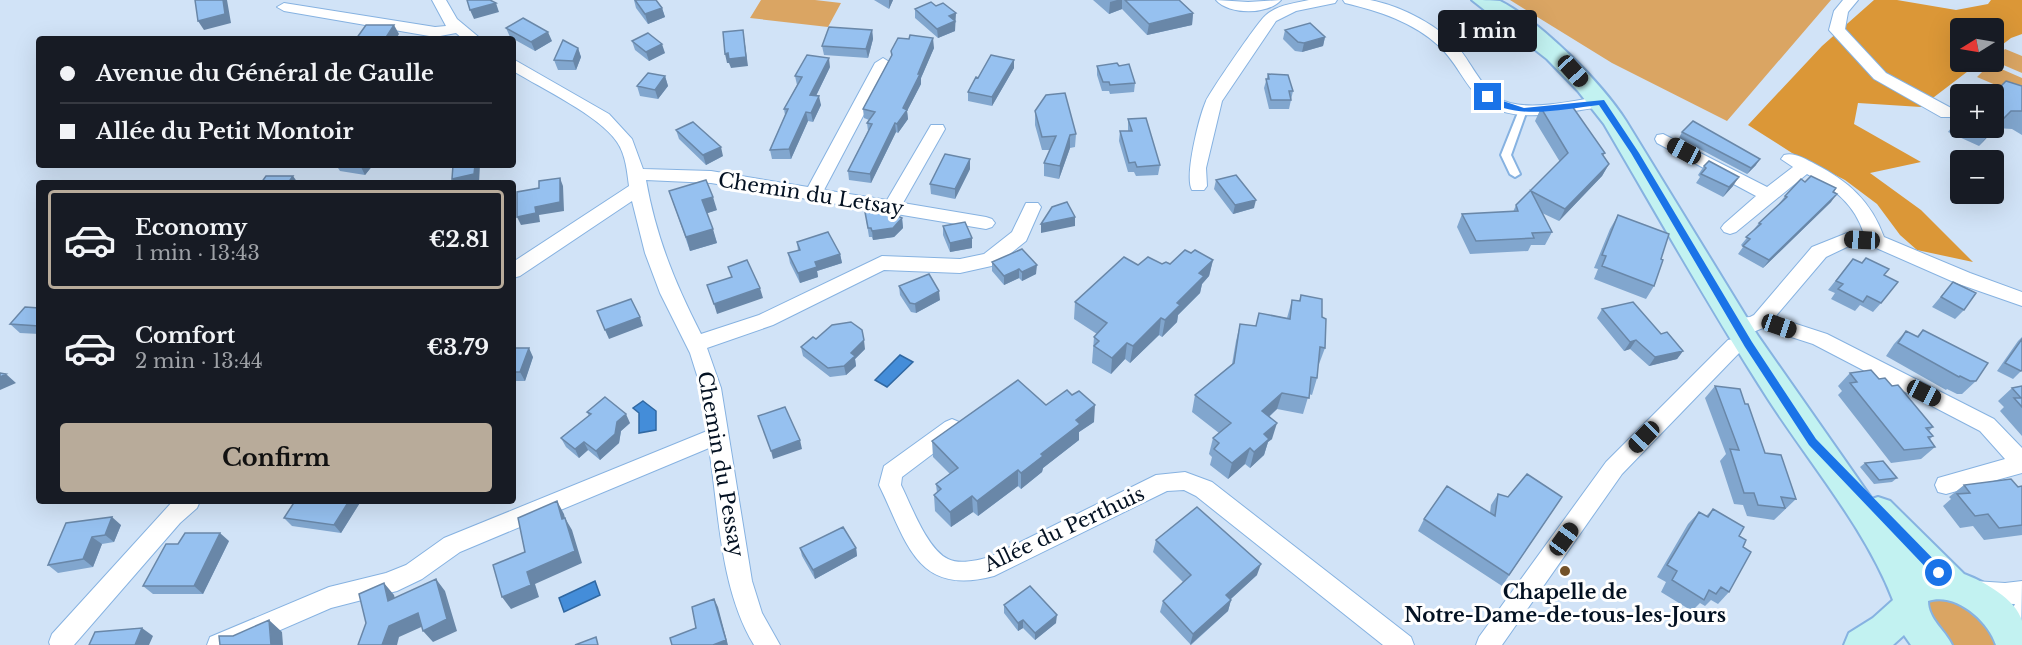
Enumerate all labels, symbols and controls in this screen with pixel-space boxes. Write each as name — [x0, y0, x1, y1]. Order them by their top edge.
callout: 1 min — [1438, 10, 1538, 52]
north arrow — [1950, 18, 2004, 72]
map controls — [1950, 18, 2004, 204]
text: 1 min — [1459, 19, 1516, 43]
car — [1554, 52, 1592, 90]
text: Avenue du Général de Gaulle — [96, 60, 434, 87]
route end — [1474, 83, 1501, 110]
button: + — [1950, 84, 2004, 138]
text: Allée du Petit Montoir — [96, 118, 353, 145]
car — [1664, 135, 1704, 167]
button: − — [1950, 150, 2004, 204]
street label: Chemin du Letsay — [716, 167, 906, 221]
icon: car — [63, 213, 117, 267]
text: Economy — [135, 214, 247, 241]
text: €2.81 — [429, 226, 489, 253]
car — [1844, 230, 1880, 250]
text: 1 min · 13:43 — [135, 241, 260, 265]
car — [1759, 312, 1799, 340]
icon: car — [63, 321, 117, 375]
text: Comfort — [135, 322, 235, 349]
text: €3.79 — [427, 334, 489, 361]
text: 2 min · 13:44 — [135, 349, 263, 373]
street label: Chemin du Pessay — [693, 369, 749, 559]
car — [1904, 377, 1944, 409]
car — [1625, 418, 1663, 456]
button: Confirm — [60, 423, 492, 492]
street label: Allée du Perthuis — [979, 481, 1148, 577]
car — [1546, 519, 1582, 559]
route start — [1925, 559, 1952, 586]
marker: Chapelle de Notre-Dame-de-tous-les-Jours — [1558, 564, 1572, 578]
place label: Chapelle de Notre-Dame-de-tous-les-Jours — [1404, 580, 1726, 627]

